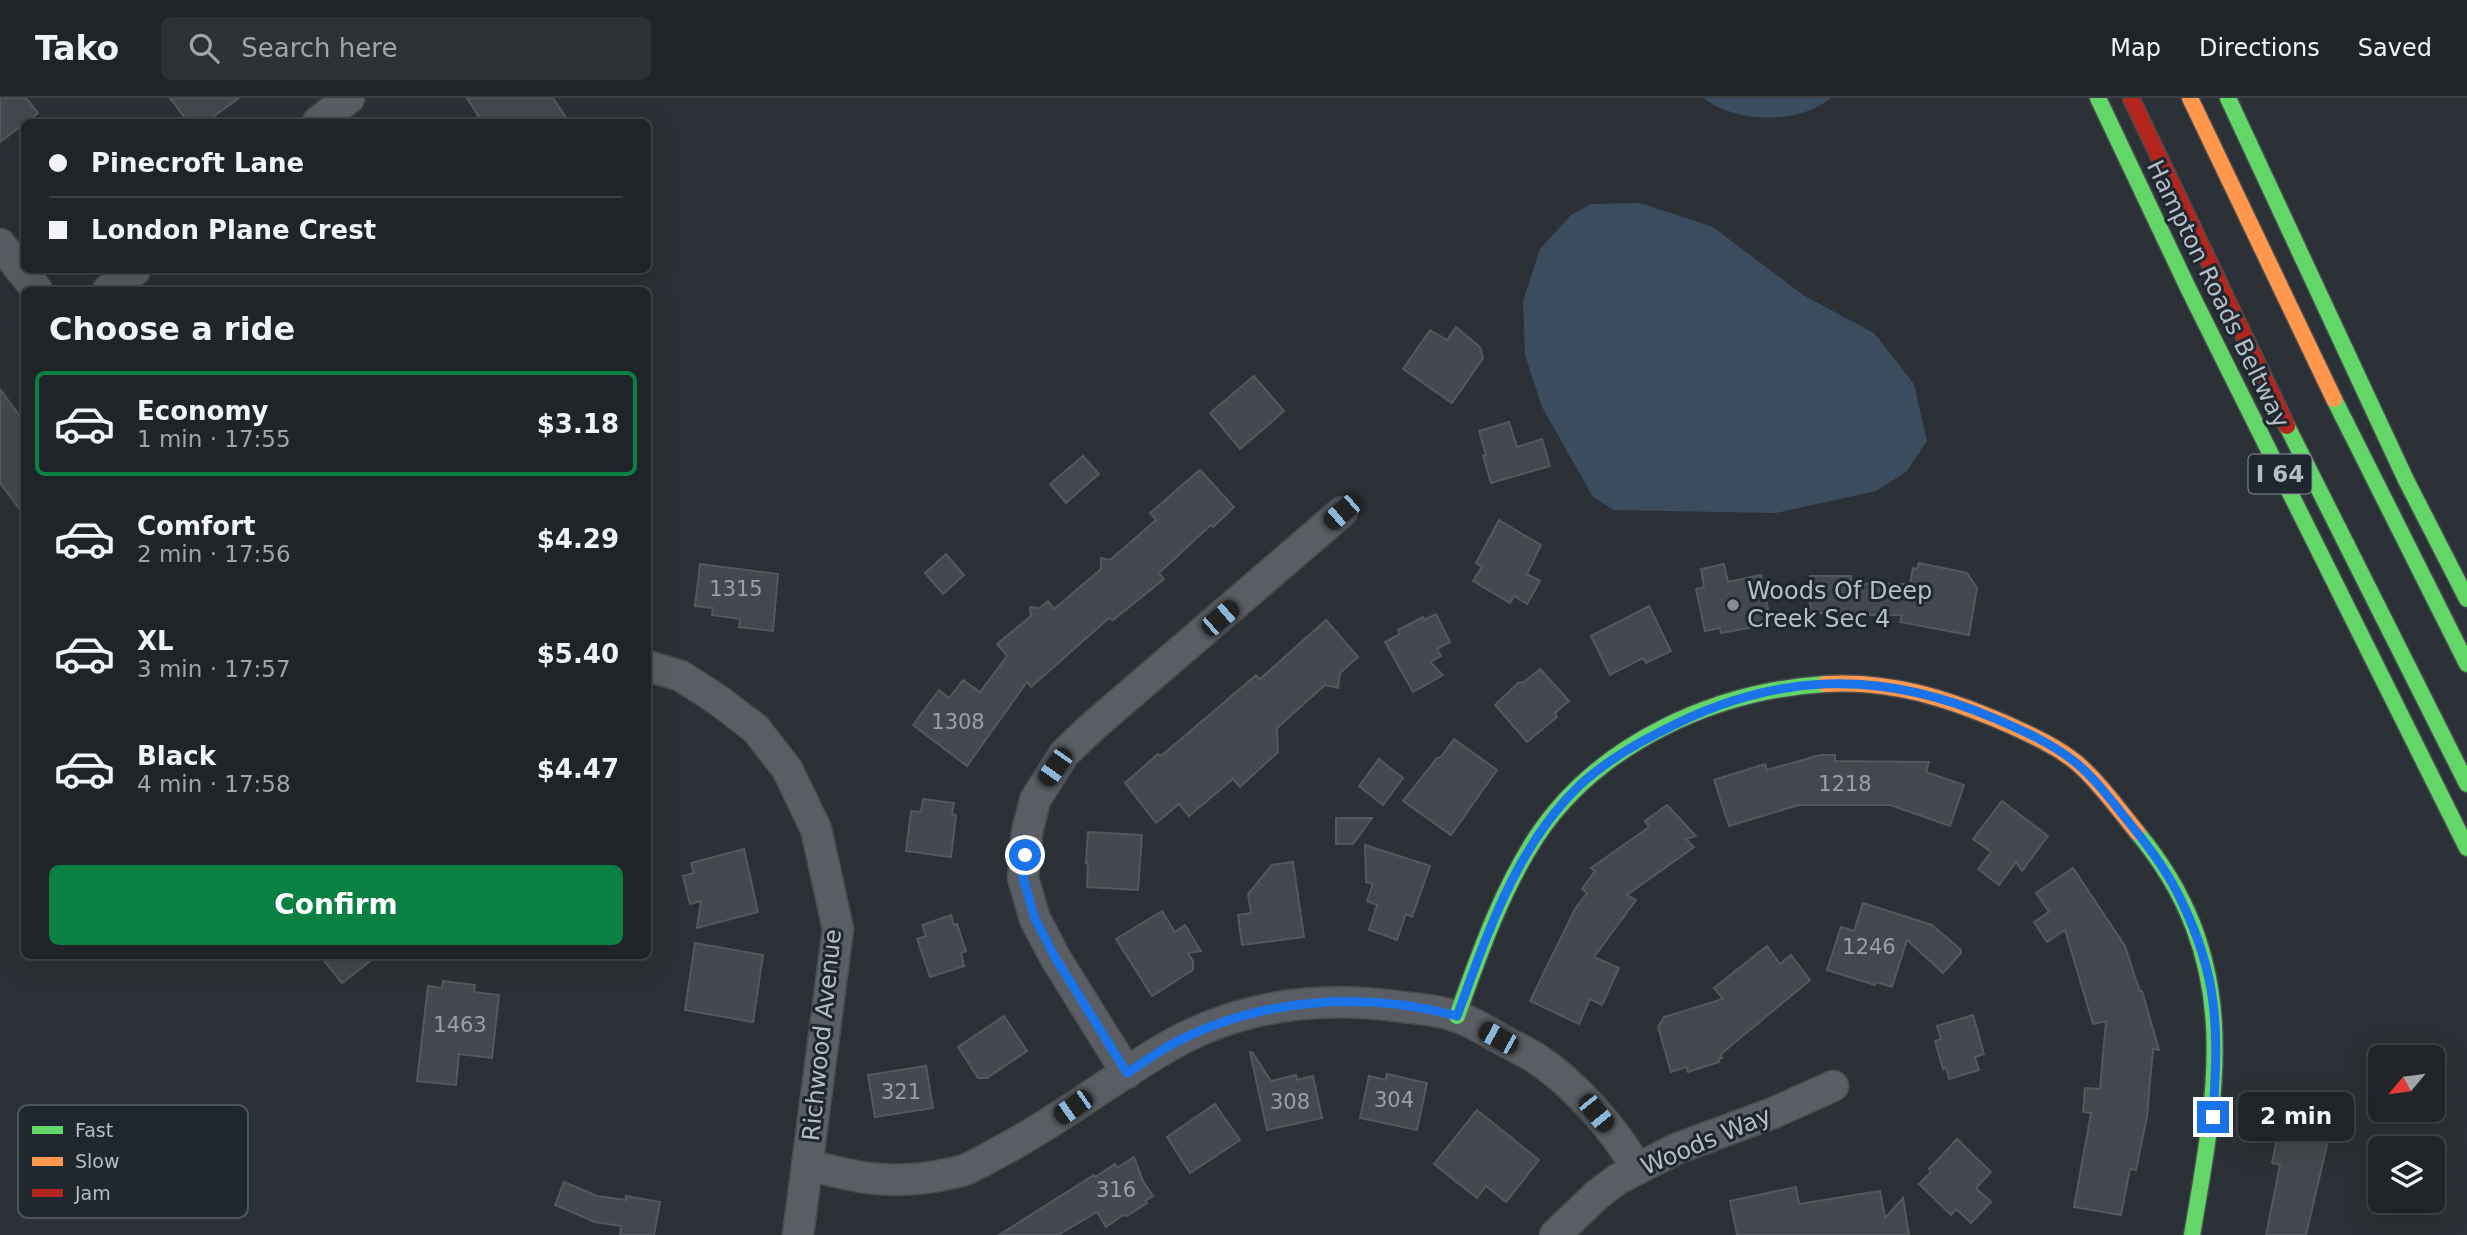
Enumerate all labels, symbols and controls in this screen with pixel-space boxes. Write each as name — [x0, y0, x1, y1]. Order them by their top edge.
search box — [161, 17, 651, 80]
text: Tako — [35, 29, 119, 68]
icon: search — [185, 29, 223, 67]
text: Search here — [241, 33, 397, 63]
text: Map — [2110, 34, 2161, 62]
text: Directions — [2199, 34, 2320, 62]
text: Saved — [2358, 34, 2432, 62]
text: Pinecroft Lane — [91, 148, 304, 178]
street label: Hampton Roads Beltway — [2141, 156, 2295, 432]
text: London Plane Crest — [91, 215, 376, 245]
text: Choose a ride — [49, 310, 295, 348]
icon: car — [53, 392, 116, 455]
text: Economy — [137, 396, 268, 426]
text: $3.18 — [537, 409, 619, 439]
text: 1 min · 17:55 — [137, 426, 291, 452]
road number: I 64 — [2248, 454, 2312, 494]
car — [1320, 490, 1365, 534]
icon: car — [53, 507, 116, 570]
text: Comfort — [137, 511, 255, 541]
text: $4.29 — [537, 524, 619, 554]
text: 2 min · 17:56 — [137, 541, 291, 567]
house number: 1315 — [709, 577, 763, 601]
place label: Woods Of Deep Creek Sec 4 — [1747, 577, 1932, 633]
car — [1198, 596, 1243, 640]
marker: Woods Of Deep Creek Sec 4 — [1725, 597, 1741, 613]
icon: car — [53, 622, 116, 685]
text: XL — [137, 626, 174, 656]
text: $5.40 — [537, 639, 619, 669]
text: 3 min · 17:57 — [137, 656, 291, 682]
house number: 1308 — [931, 710, 985, 734]
icon: car — [53, 737, 116, 800]
text: Black — [137, 741, 216, 771]
car — [1035, 744, 1076, 790]
text: $4.47 — [537, 754, 619, 784]
text: 4 min · 17:58 — [137, 771, 291, 797]
house number: 1218 — [1818, 772, 1872, 796]
route start — [1009, 839, 1041, 871]
button: Confirm — [49, 865, 623, 945]
street label: Richwood Avenue — [797, 928, 847, 1142]
house number: 1246 — [1842, 935, 1896, 959]
house number: 1463 — [433, 1013, 487, 1037]
car — [1475, 1019, 1522, 1057]
north arrow — [2368, 1045, 2445, 1122]
map controls — [2368, 1045, 2445, 1213]
house number: 321 — [881, 1080, 921, 1104]
car — [1050, 1086, 1097, 1128]
house number: 304 — [1374, 1088, 1414, 1112]
house number: 308 — [1270, 1090, 1310, 1114]
car — [1575, 1090, 1618, 1136]
callout: 2 min — [2238, 1093, 2353, 1142]
street label: Woods Way — [1637, 1101, 1775, 1181]
route end — [2197, 1101, 2229, 1133]
text: 2 min — [2260, 1103, 2332, 1129]
legend — [18, 1105, 248, 1218]
text: Fast — [75, 1119, 113, 1141]
button: layers — [2368, 1136, 2445, 1213]
text: Slow — [75, 1150, 120, 1172]
house number: 316 — [1096, 1178, 1136, 1202]
text: Jam — [74, 1182, 111, 1204]

